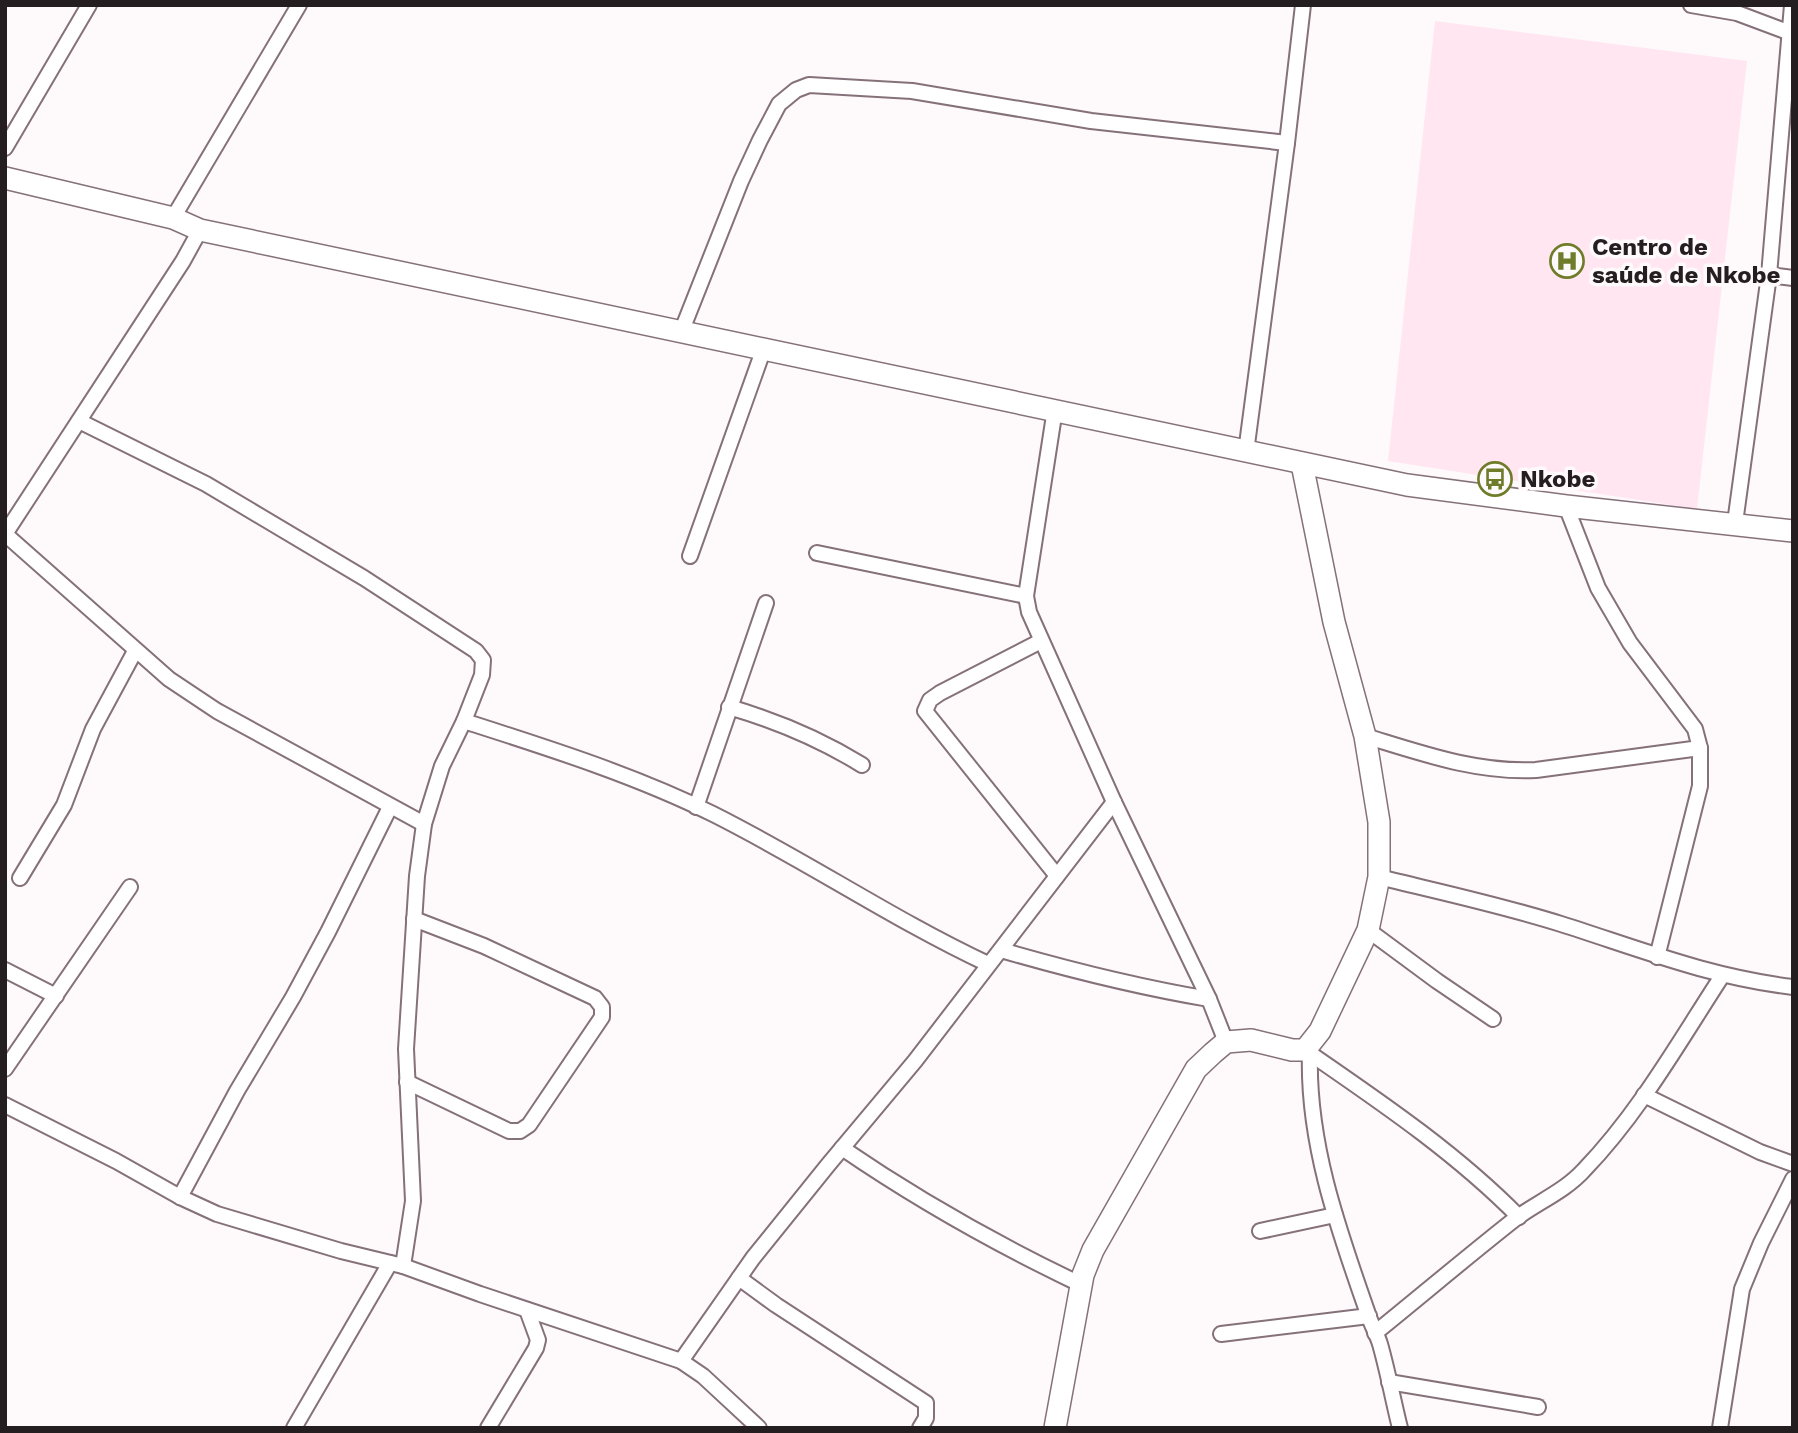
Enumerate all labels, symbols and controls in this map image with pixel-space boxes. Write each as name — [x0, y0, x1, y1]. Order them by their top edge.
place label: Centro de saúde de Nkobe — [1592, 233, 1781, 289]
hospital icon: Centro de saúde de Nkobe — [1548, 242, 1586, 280]
bus stop icon: Nkobe — [1476, 460, 1514, 498]
place label: Nkobe — [1520, 465, 1595, 493]

